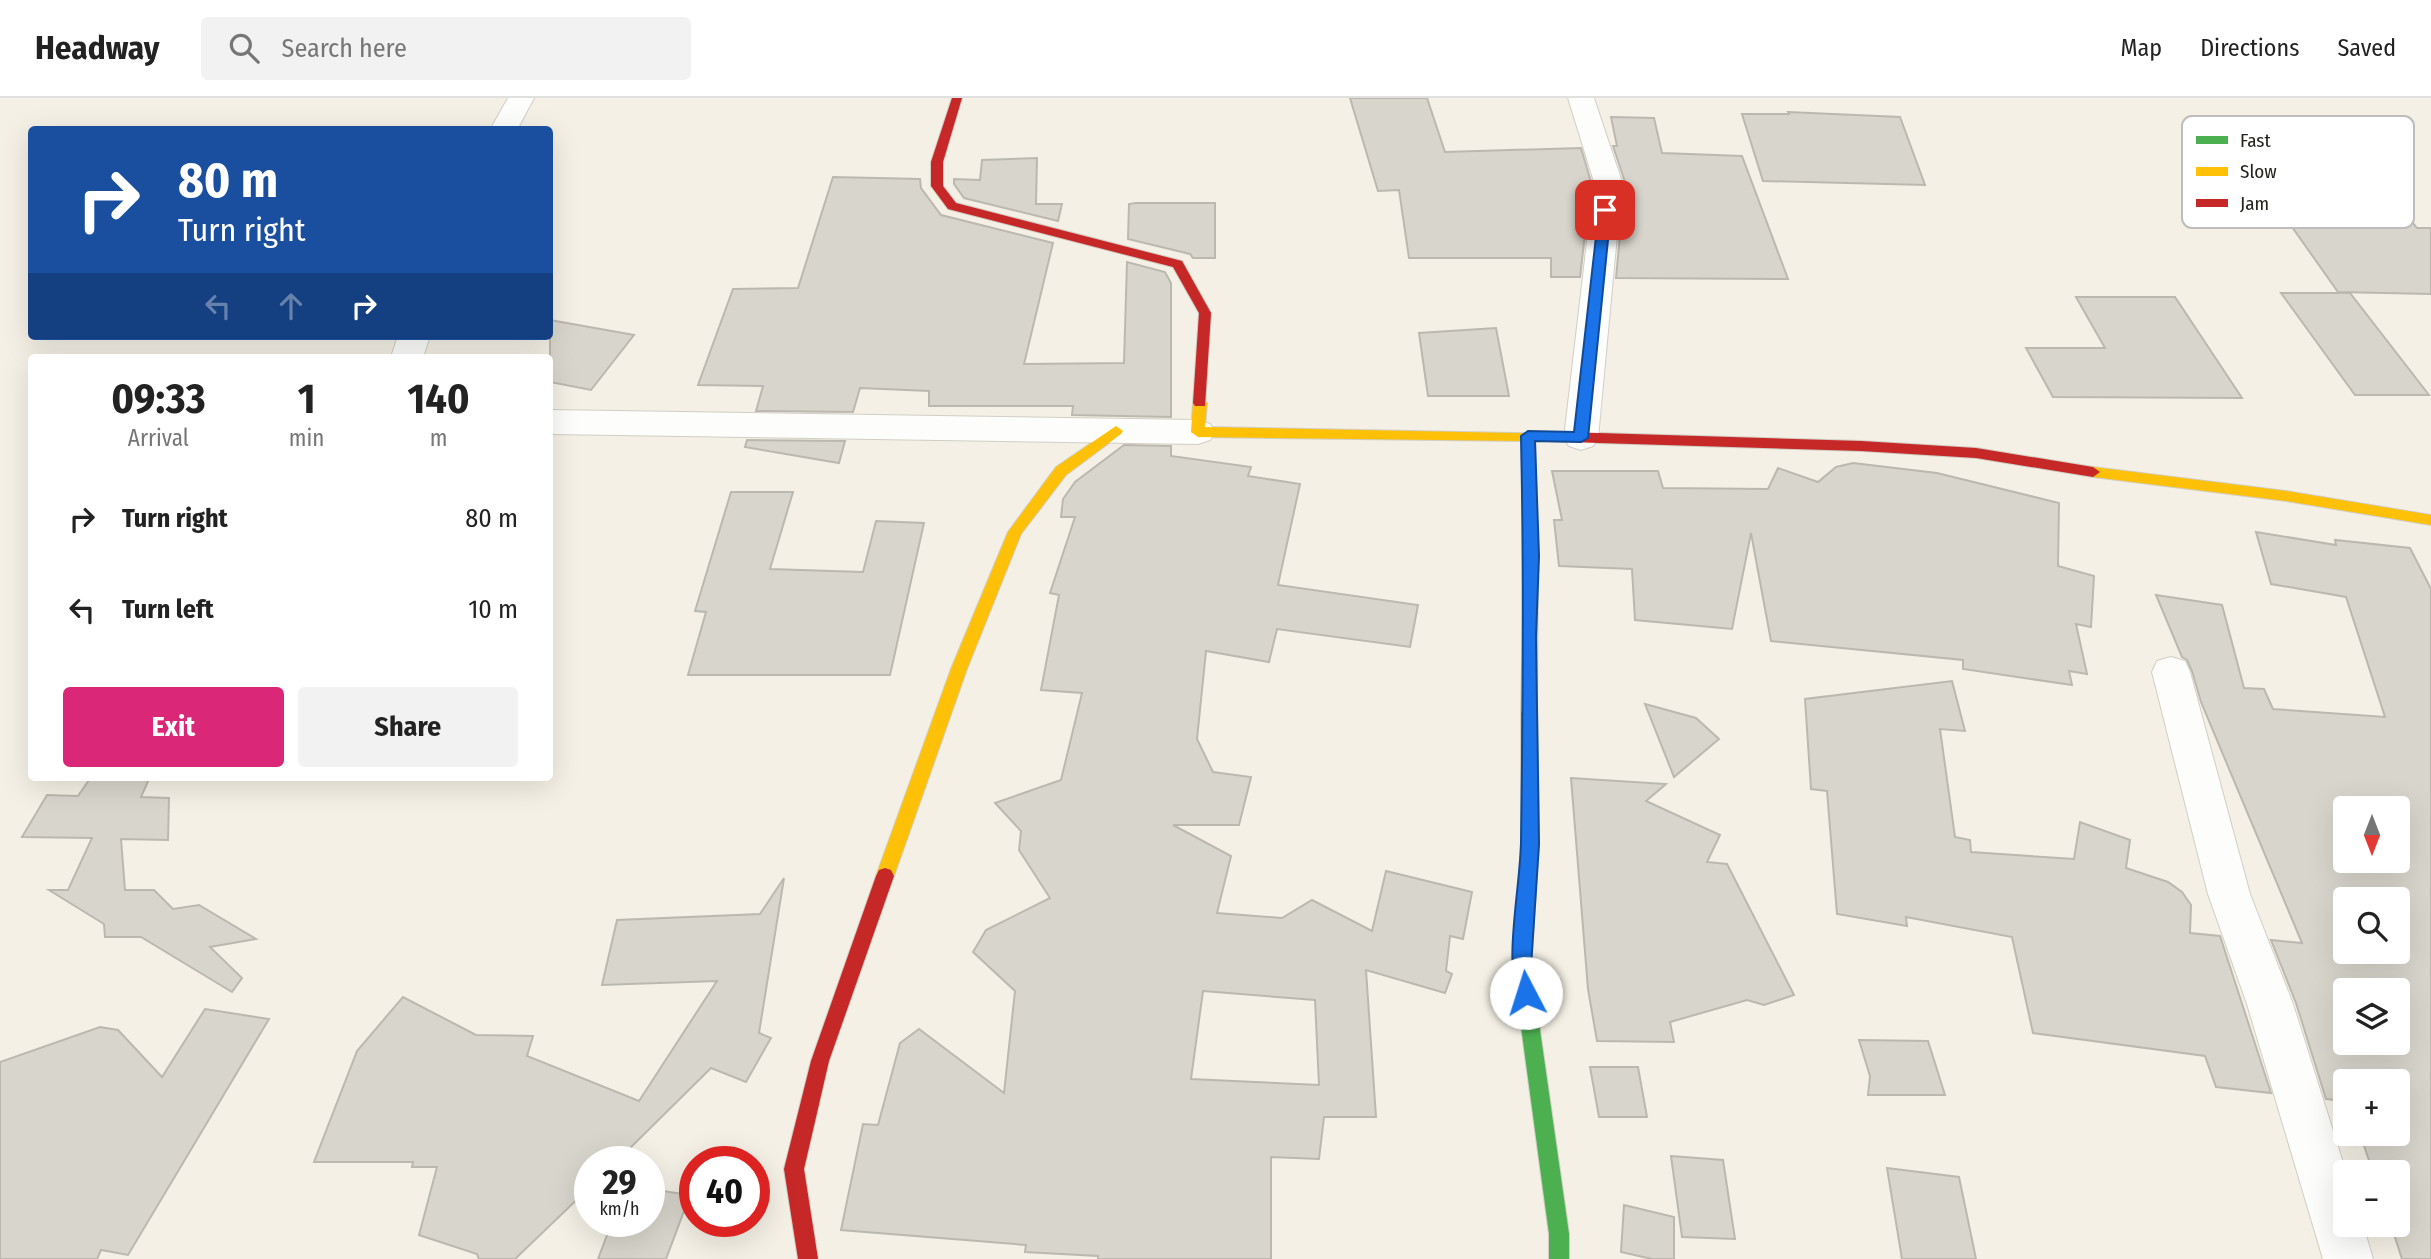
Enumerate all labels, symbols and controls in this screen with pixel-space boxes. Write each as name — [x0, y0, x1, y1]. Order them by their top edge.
search box — [201, 17, 691, 80]
text: Headway — [35, 28, 159, 68]
icon: search — [225, 29, 263, 67]
text: Search here — [281, 33, 407, 64]
text: Map — [2121, 34, 2162, 62]
text: Directions — [2200, 34, 2299, 62]
text: Saved — [2337, 34, 2396, 62]
legend — [2182, 116, 2414, 228]
text: Fast — [2240, 129, 2271, 152]
text: 80 m — [178, 151, 278, 210]
icon: right — [63, 154, 154, 245]
text: Slow — [2240, 160, 2277, 183]
pin — [1575, 180, 1635, 240]
icon: arrive — [1586, 191, 1624, 229]
text: Jam — [2240, 192, 2269, 215]
text: Turn right — [178, 211, 305, 249]
icon: left — [199, 287, 237, 325]
icon: ahead — [272, 287, 310, 325]
icon: right — [345, 287, 383, 325]
text: 09:33 — [111, 374, 206, 424]
text: 1 — [298, 374, 315, 424]
text: 140 — [408, 374, 470, 424]
text: Arrival — [128, 424, 189, 452]
text: min — [289, 424, 324, 452]
text: m — [430, 424, 448, 452]
icon: right — [63, 500, 101, 538]
text: Turn right — [122, 503, 228, 534]
text: 80 m — [465, 503, 518, 534]
icon: left — [63, 591, 101, 629]
text: Turn left — [122, 594, 214, 625]
text: 10 m — [468, 594, 518, 625]
button: Exit — [63, 687, 284, 767]
button: Share — [298, 687, 518, 767]
north arrow — [2333, 796, 2410, 873]
map controls — [2333, 796, 2410, 1237]
button: search — [2333, 887, 2410, 964]
position arrow — [1489, 956, 1563, 1030]
button: layers — [2333, 978, 2410, 1055]
button: + — [2333, 1069, 2410, 1146]
speed limit sign: 40 — [679, 1146, 770, 1237]
button: − — [2333, 1160, 2410, 1237]
text: 29 — [602, 1161, 637, 1203]
text: km/h — [599, 1198, 640, 1220]

